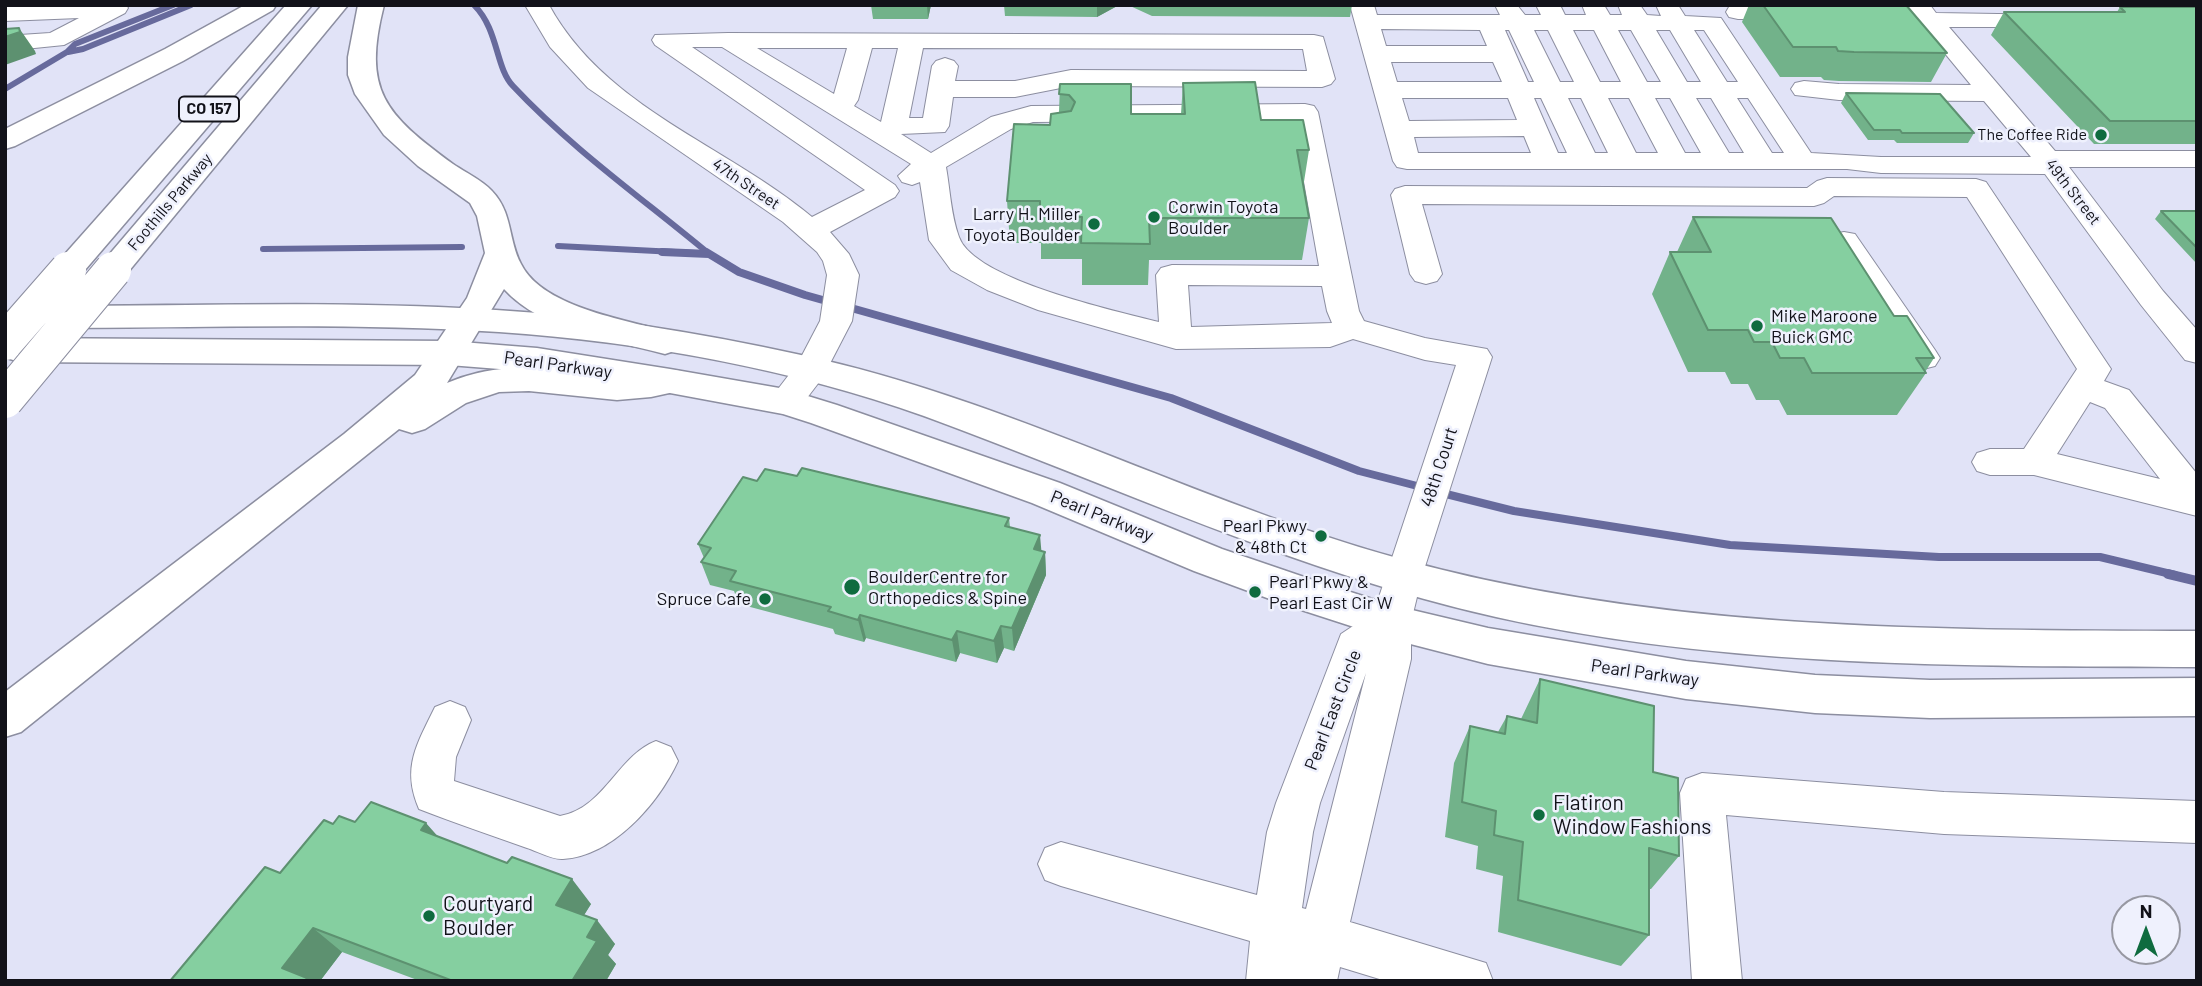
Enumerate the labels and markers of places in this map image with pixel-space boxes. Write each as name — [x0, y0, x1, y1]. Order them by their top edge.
place label: The Coffee Ride — [1977, 125, 2087, 145]
marker: The Coffee Ride — [2093, 127, 2109, 143]
place label: Corwin Toyota Boulder — [1168, 196, 1279, 238]
place label: Larry H. Miller Toyota Boulder — [964, 203, 1080, 246]
marker: Corwin Toyota Boulder — [1146, 209, 1162, 225]
marker: Larry H. Miller Toyota Boulder — [1086, 216, 1102, 232]
place label: Mike Maroone Buick GMC — [1771, 305, 1878, 348]
marker: Mike Maroone Buick GMC — [1749, 318, 1765, 334]
place label: Pearl Pkwy & 48th Ct — [1223, 515, 1307, 558]
marker: Pearl Pkwy & 48th Ct — [1313, 528, 1329, 544]
place label: BoulderCentre for Orthopedics & Spine — [868, 566, 1027, 608]
place label: Pearl Pkwy & Pearl East Cir W — [1269, 571, 1393, 614]
marker: BoulderCentre for Orthopedics & Spine — [842, 577, 862, 597]
marker: Pearl Pkwy & Pearl East Cir W — [1247, 584, 1263, 600]
place label: Spruce Cafe — [657, 588, 751, 610]
marker: Spruce Cafe — [757, 591, 773, 607]
place label: Flatiron Window Fashions — [1553, 790, 1711, 840]
marker: Flatiron Window Fashions — [1531, 807, 1547, 823]
place label: Courtyard Boulder — [443, 891, 533, 941]
marker: Courtyard Boulder — [421, 908, 437, 924]

